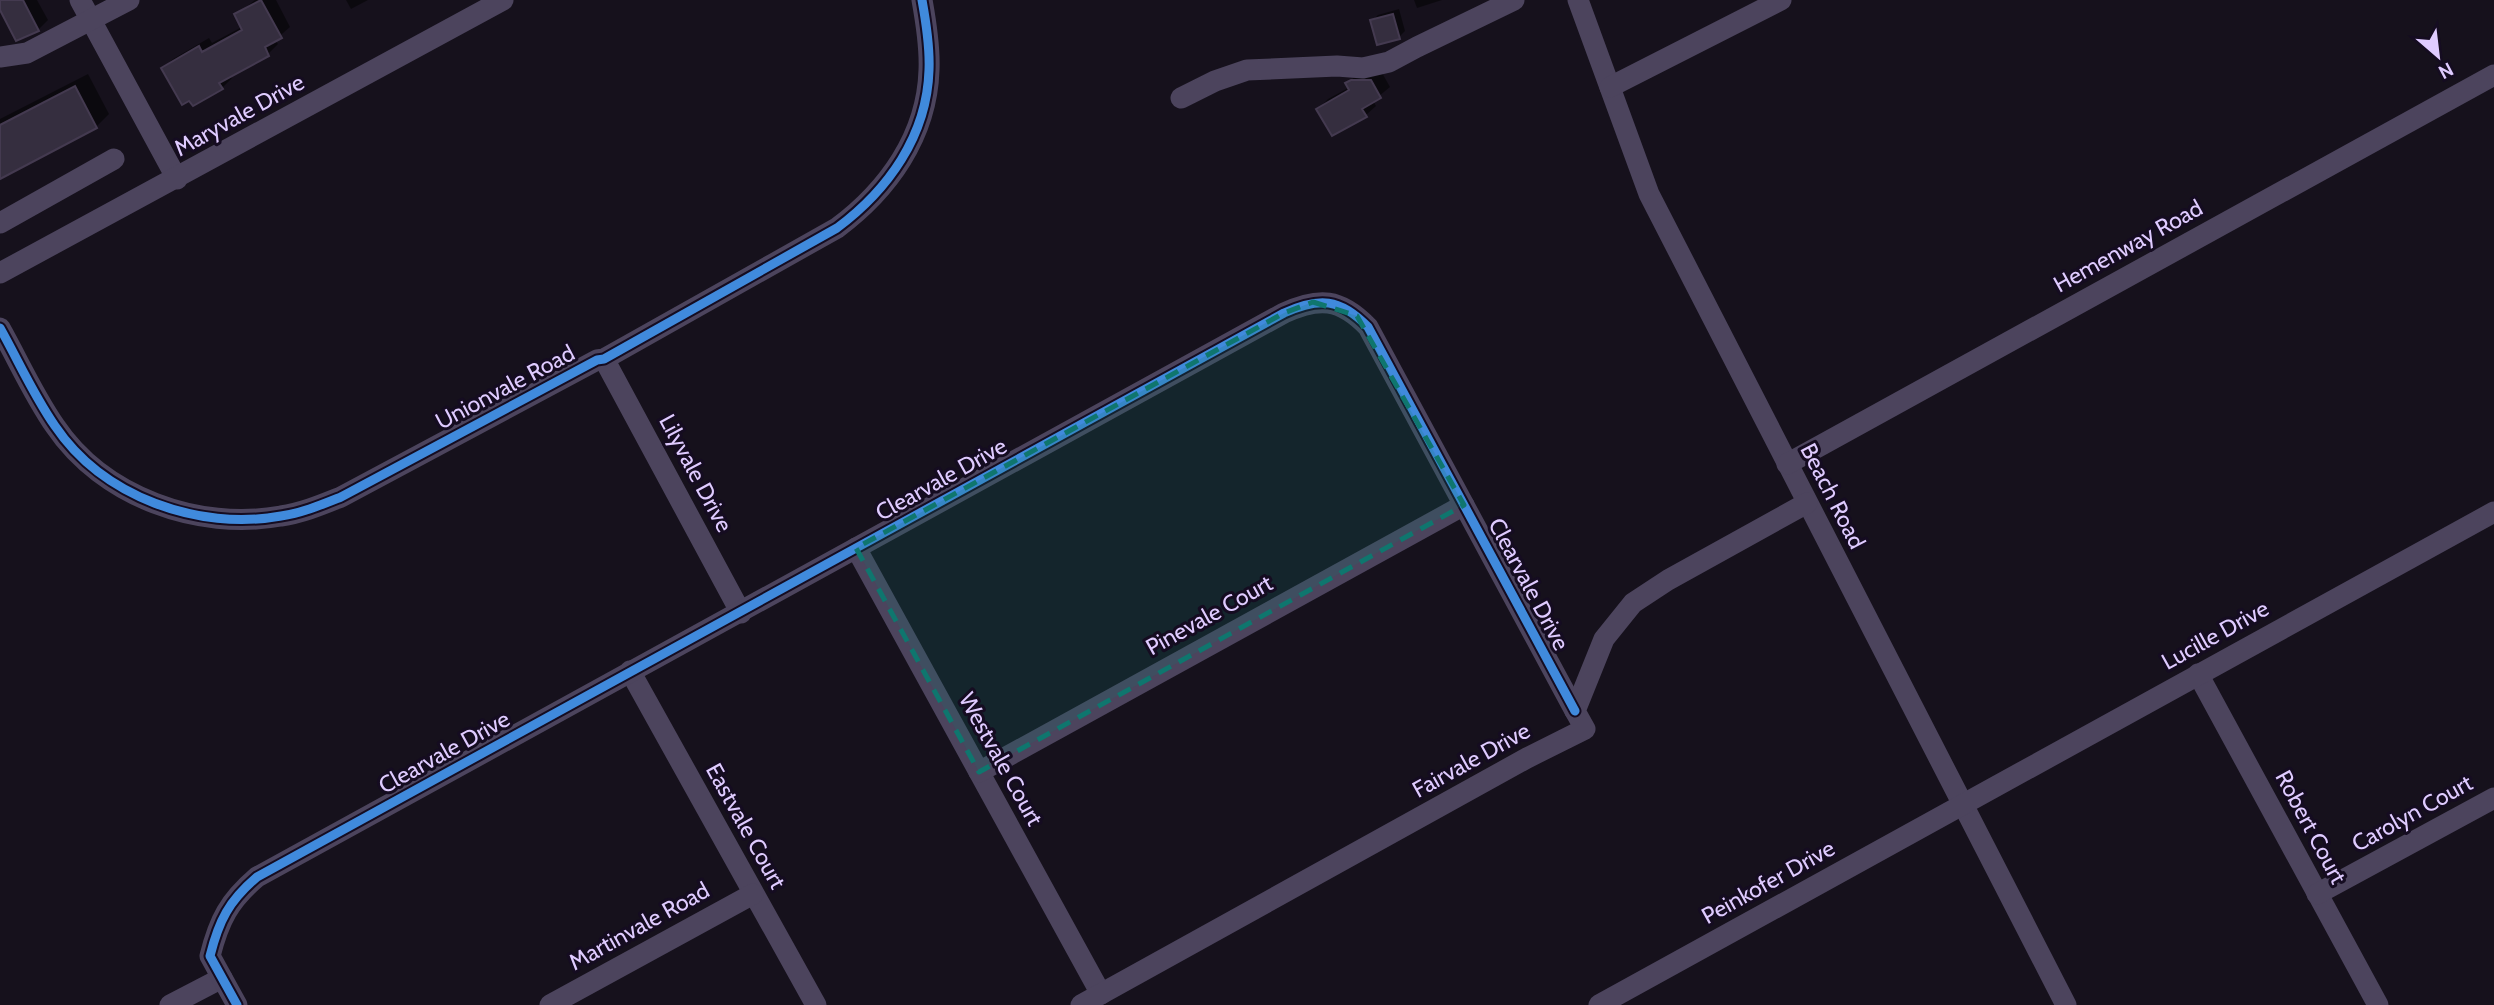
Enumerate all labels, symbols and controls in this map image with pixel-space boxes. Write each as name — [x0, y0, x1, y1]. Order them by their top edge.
north arrow — [2403, 21, 2473, 91]
text: N — [2434, 57, 2457, 84]
street label: Maryvale Drive — [169, 68, 309, 162]
street label: Hemenway Road — [2049, 193, 2207, 299]
street label: Unionvale Road — [431, 339, 579, 435]
street label: Lilyvale Drive — [653, 409, 739, 537]
street label: Clearvale Drive — [871, 431, 1012, 527]
street label: Beach Road — [1795, 439, 1871, 553]
street label: Clearvale Drive — [1482, 513, 1576, 655]
street label: Pinevale Court — [1141, 569, 1277, 661]
street label: Lucille Drive — [2157, 594, 2274, 676]
street label: Westvale Court — [953, 688, 1049, 831]
street label: Clearvale Drive — [374, 704, 515, 800]
street label: Fairvale Drive — [1407, 716, 1535, 804]
street label: Eastvale Court — [700, 758, 792, 894]
street label: Robert Court — [2269, 766, 2353, 889]
street label: Carolyn Court — [2347, 768, 2477, 858]
street label: Peinkofer Drive — [1697, 834, 1840, 930]
street label: Martinvale Road — [564, 876, 714, 976]

